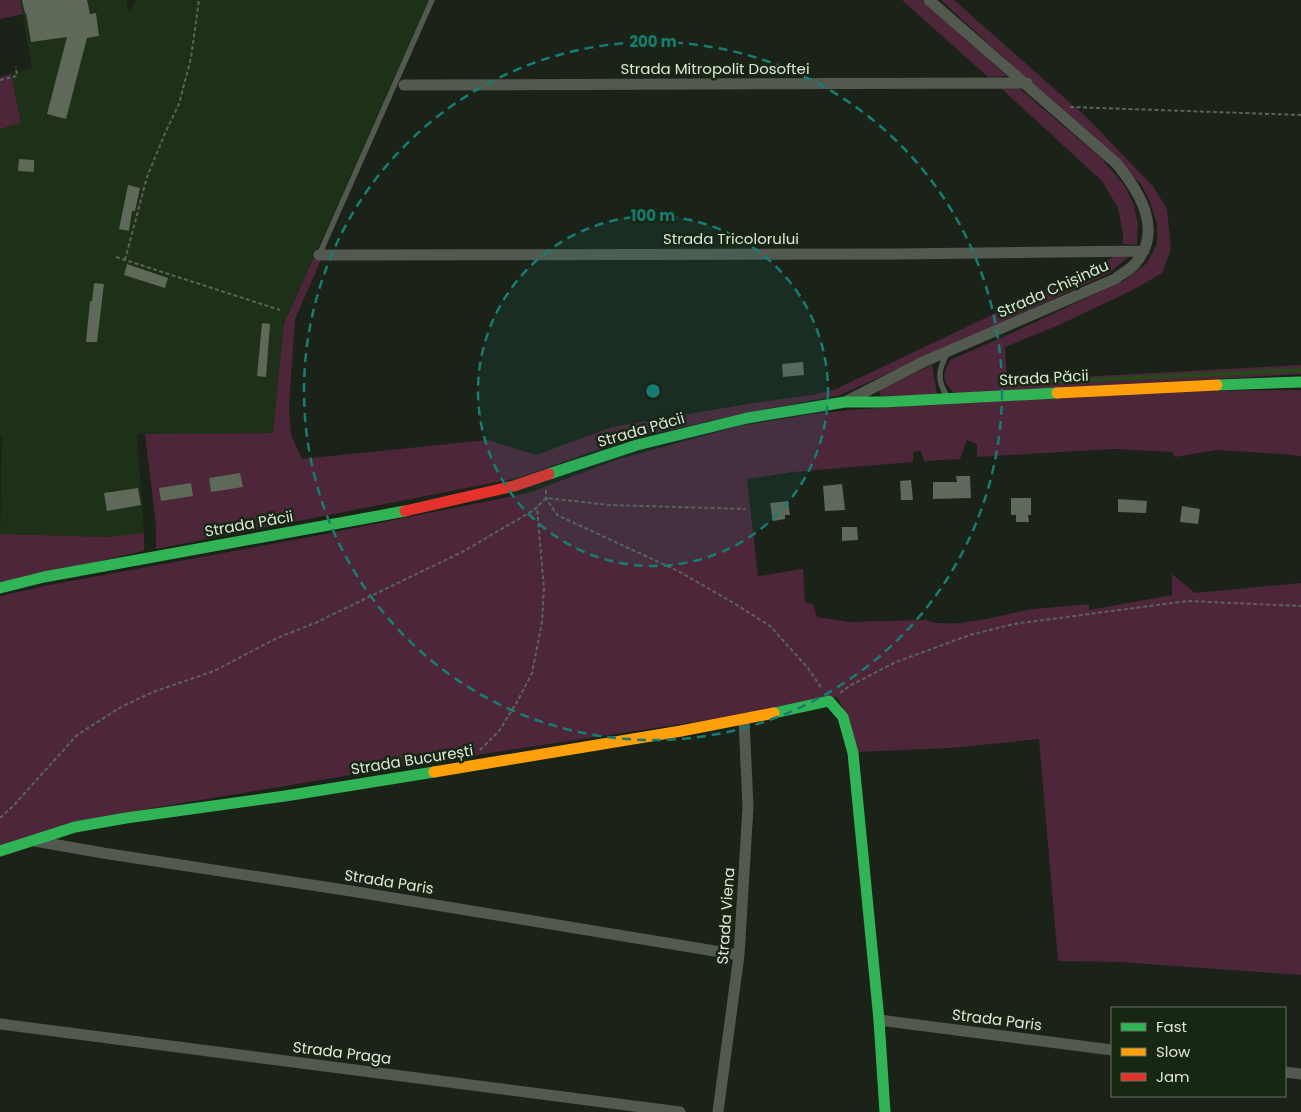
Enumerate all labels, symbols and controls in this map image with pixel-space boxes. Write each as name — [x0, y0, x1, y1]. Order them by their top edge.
text: 200 m — [629, 31, 677, 52]
street label: Strada Mitropolit Dosoftei — [620, 58, 810, 79]
text: 100 m — [631, 205, 675, 226]
street label: Strada Tricolorului — [663, 228, 799, 249]
street label: Strada Chișinău — [994, 255, 1112, 323]
street label: Strada Păcii — [999, 365, 1089, 390]
centre of rings — [644, 382, 662, 400]
street label: Strada Păcii — [595, 407, 687, 452]
street label: Strada Păcii — [203, 505, 295, 542]
street label: Strada București — [349, 739, 475, 780]
street label: Strada Paris — [343, 864, 435, 899]
street label: Strada Viena — [712, 867, 739, 965]
street label: Strada Paris — [951, 1004, 1043, 1035]
legend — [1111, 1007, 1286, 1097]
text: Fast — [1156, 1016, 1187, 1037]
street label: Strada Praga — [292, 1036, 392, 1069]
text: Slow — [1156, 1041, 1191, 1062]
text: Jam — [1156, 1066, 1190, 1087]

